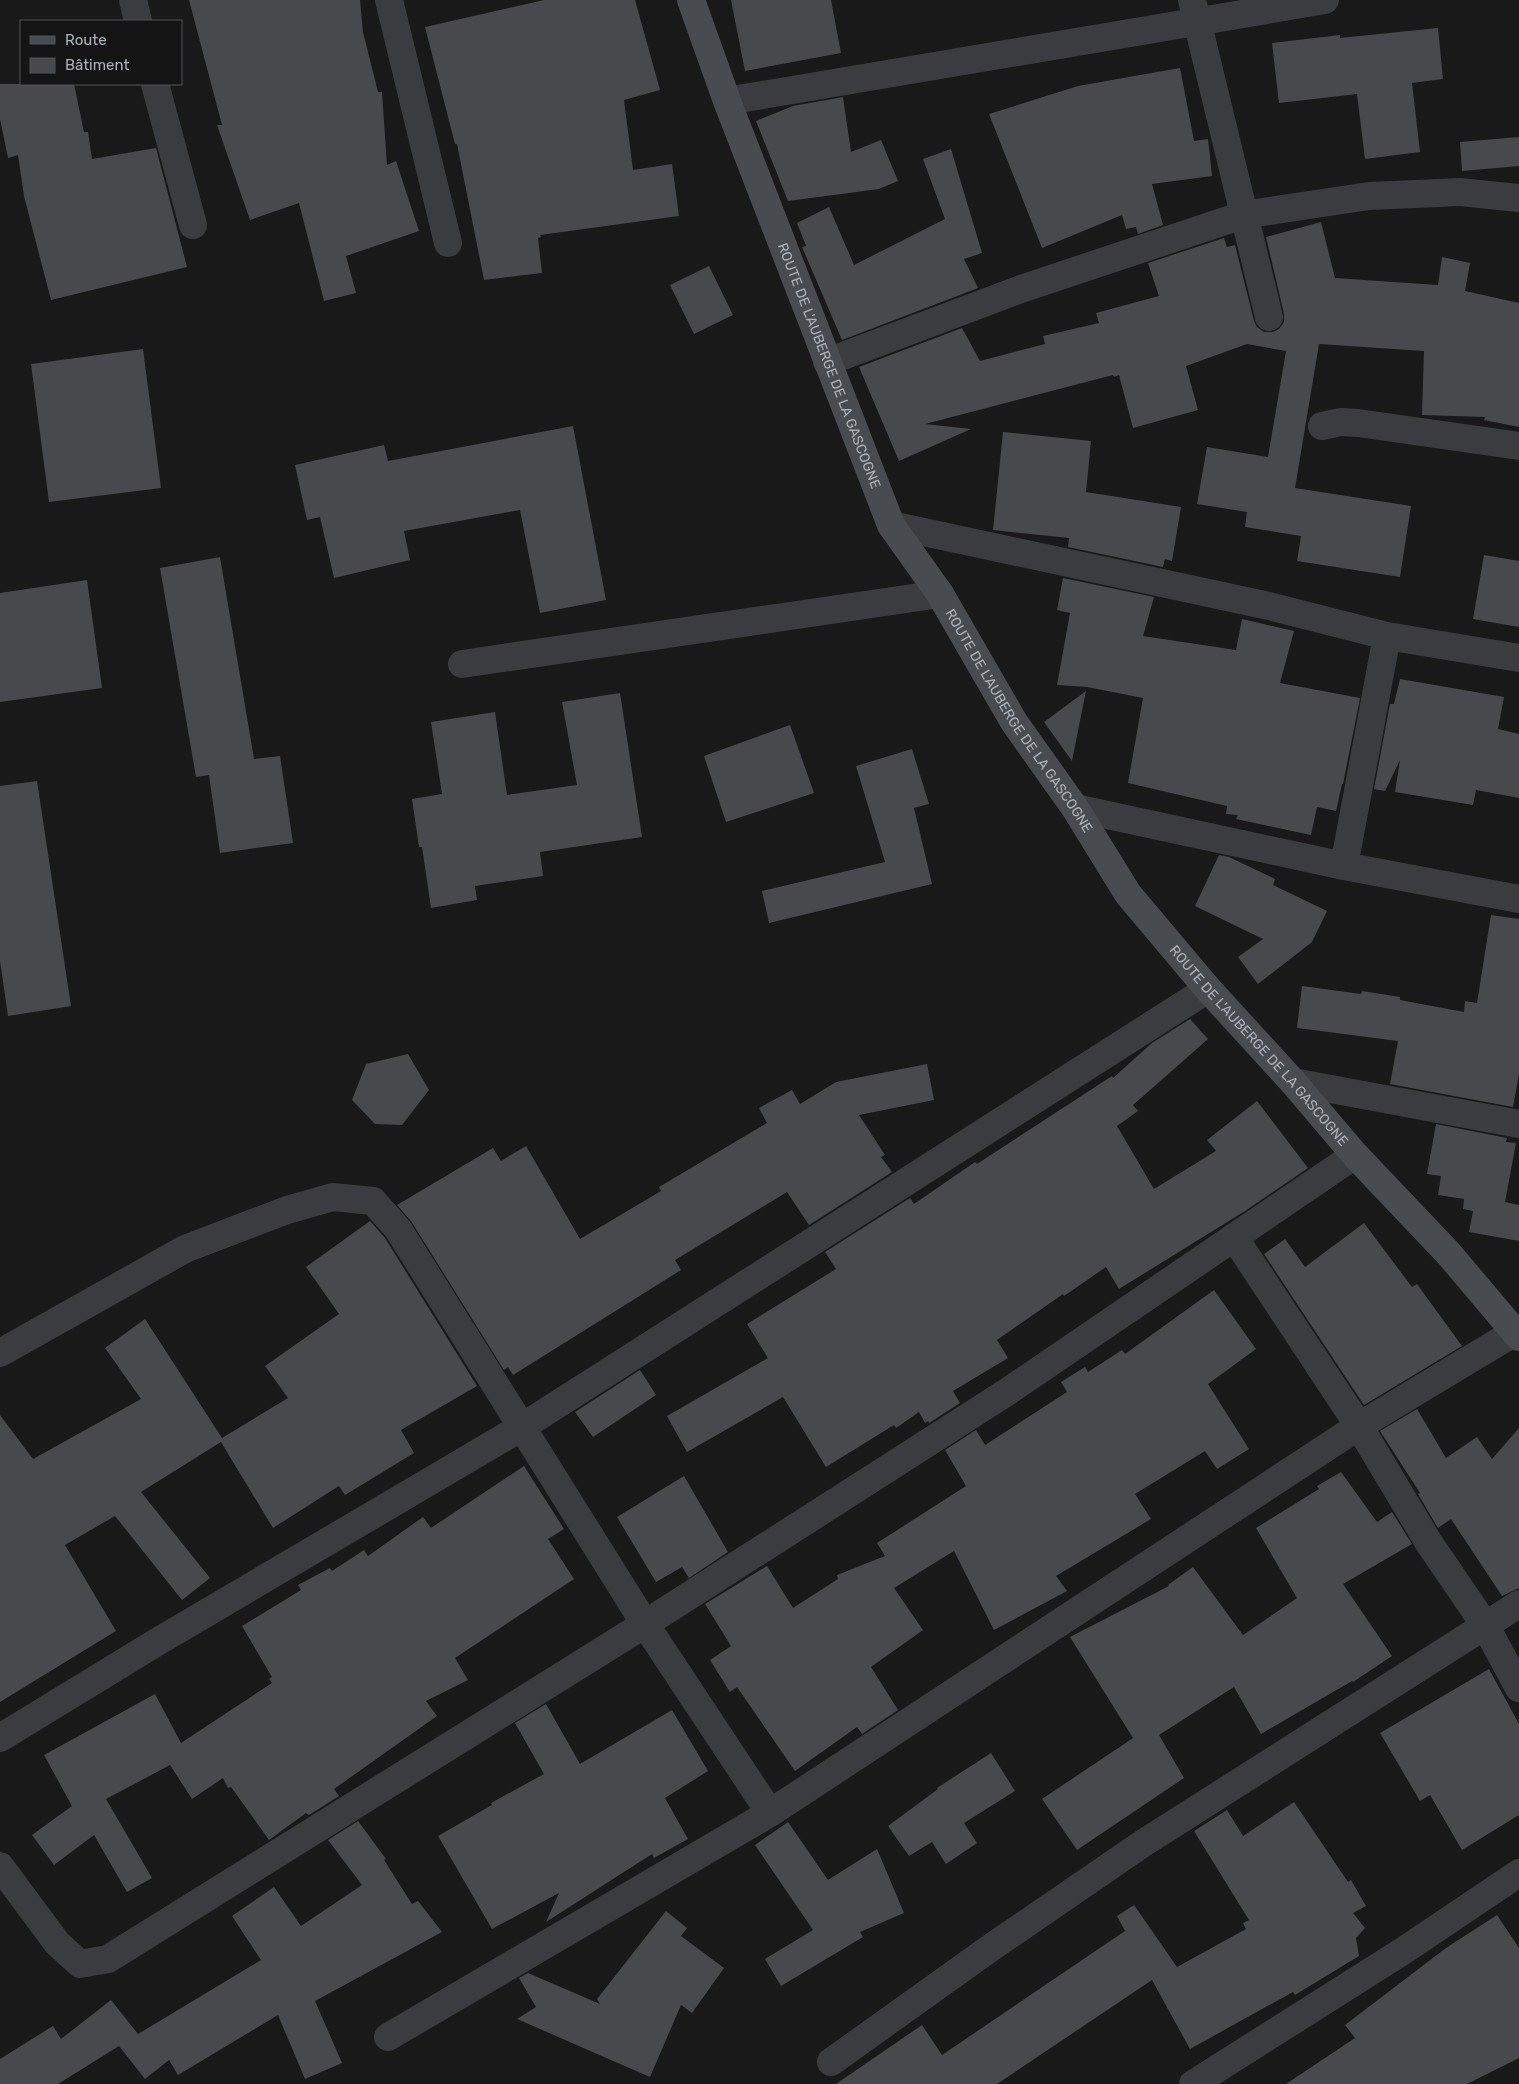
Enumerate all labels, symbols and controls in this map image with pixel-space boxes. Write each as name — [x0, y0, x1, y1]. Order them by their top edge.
legend — [20, 20, 182, 85]
text: Route — [65, 31, 107, 49]
text: Bâtiment — [65, 56, 129, 74]
street label: ROUTE DE L'AUBERGE DE LA GASCOGNE — [774, 241, 884, 491]
street label: ROUTE DE L'AUBERGE DE LA GASCOGNE — [941, 606, 1096, 836]
street label: ROUTE DE L'AUBERGE DE LA GASCOGNE — [1166, 942, 1352, 1150]

